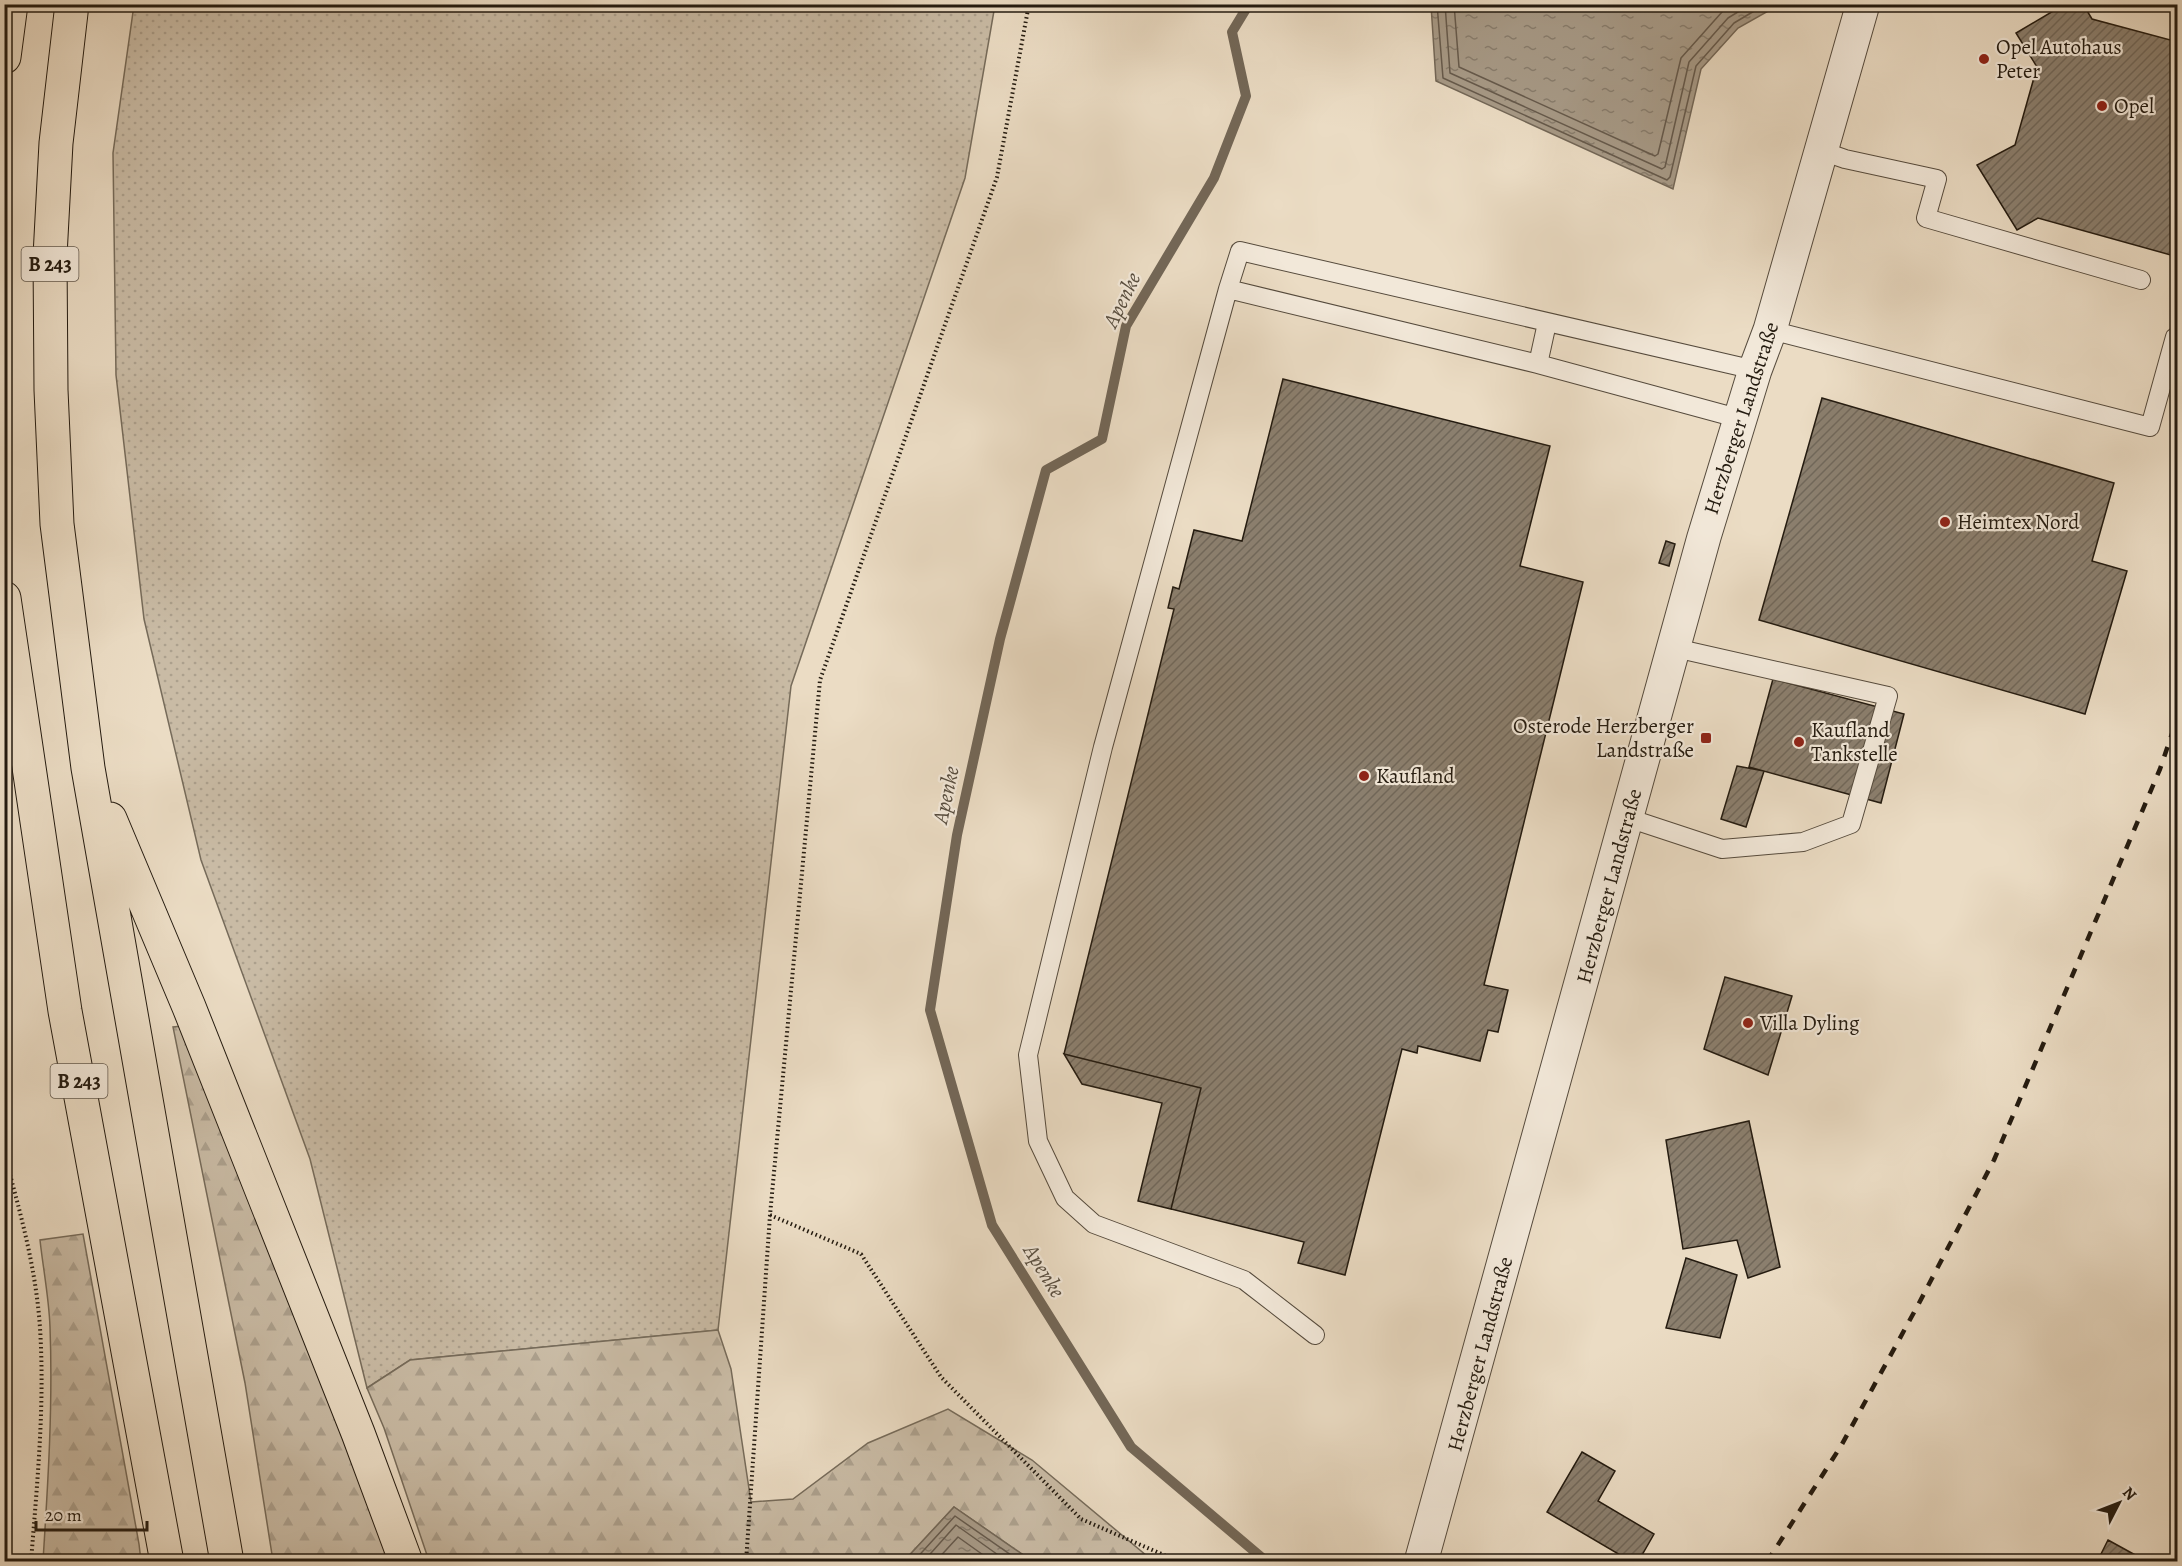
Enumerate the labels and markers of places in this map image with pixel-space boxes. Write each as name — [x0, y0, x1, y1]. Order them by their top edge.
place label: Opel Autohaus Peter — [1996, 33, 2122, 85]
marker: Opel Autohaus Peter — [1977, 52, 1991, 66]
place label: Opel — [2114, 92, 2154, 120]
marker: Opel — [2095, 99, 2109, 113]
place label: Heimtex Nord — [1957, 508, 2080, 536]
marker: Heimtex Nord — [1938, 515, 1952, 529]
place label: Osterode Herzberger Landstraße — [1513, 712, 1694, 764]
place label: Kaufland Tankstelle — [1811, 716, 1898, 768]
marker: Osterode Herzberger Landstraße — [1699, 731, 1713, 745]
marker: Kaufland Tankstelle — [1792, 735, 1806, 749]
place label: Kaufland — [1376, 762, 1455, 790]
marker: Kaufland — [1357, 769, 1371, 783]
place label: Villa Dyling — [1759, 1009, 1860, 1037]
marker: Villa Dyling — [1741, 1016, 1755, 1030]

